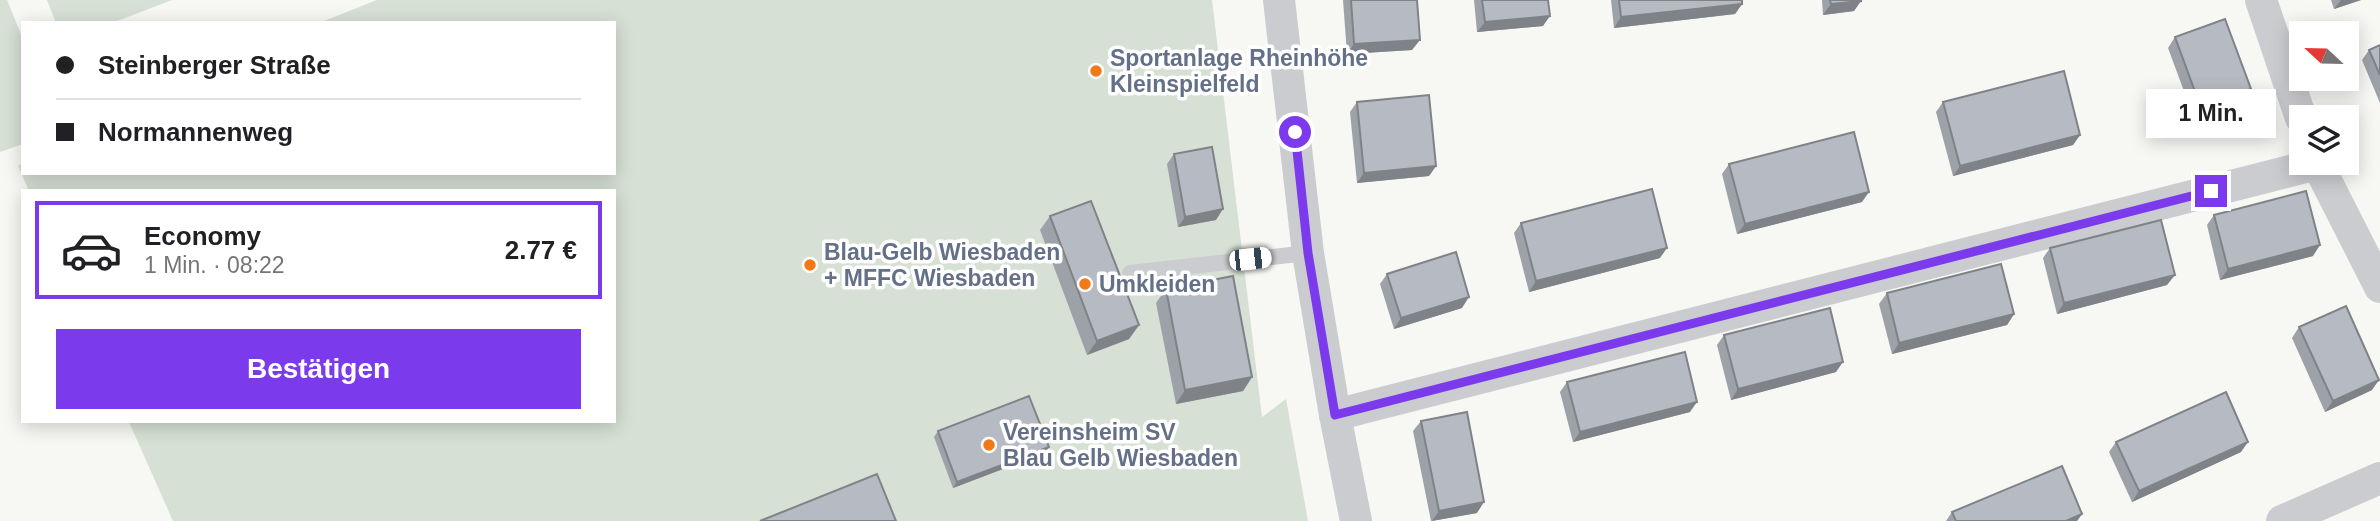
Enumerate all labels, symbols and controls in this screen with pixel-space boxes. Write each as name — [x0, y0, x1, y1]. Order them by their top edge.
north arrow — [2289, 21, 2359, 91]
map controls — [2289, 21, 2359, 175]
place label: Sportanlage Rheinhöhe Kleinspielfeld — [1110, 45, 1368, 97]
text: Steinberger Straße — [98, 50, 331, 80]
marker: Sportanlage Rheinhöhe Kleinspielfeld — [1088, 63, 1104, 79]
callout: 1 Min. — [2146, 90, 2276, 138]
text: 1 Min. — [2178, 100, 2244, 126]
button: layers — [2289, 105, 2359, 175]
route start — [1279, 116, 1311, 148]
text: Normannenweg — [98, 117, 293, 147]
route end — [2195, 175, 2227, 207]
icon: car — [60, 219, 123, 282]
text: Economy — [144, 221, 261, 251]
text: 2.77 € — [505, 235, 577, 265]
place label: Blau-Gelb Wiesbaden + MFFC Wiesbaden — [824, 239, 1060, 291]
car — [1229, 246, 1272, 272]
text: 1 Min. · 08:22 — [144, 252, 285, 278]
marker: Blau-Gelb Wiesbaden + MFFC Wiesbaden — [802, 257, 818, 273]
place label: Umkleiden — [1099, 271, 1215, 297]
marker: Umkleiden — [1077, 276, 1093, 292]
button: Bestätigen — [56, 329, 581, 409]
place label: Vereinsheim SV Blau Gelb Wiesbaden — [1003, 419, 1238, 471]
marker: Vereinsheim SV Blau Gelb Wiesbaden — [981, 437, 997, 453]

